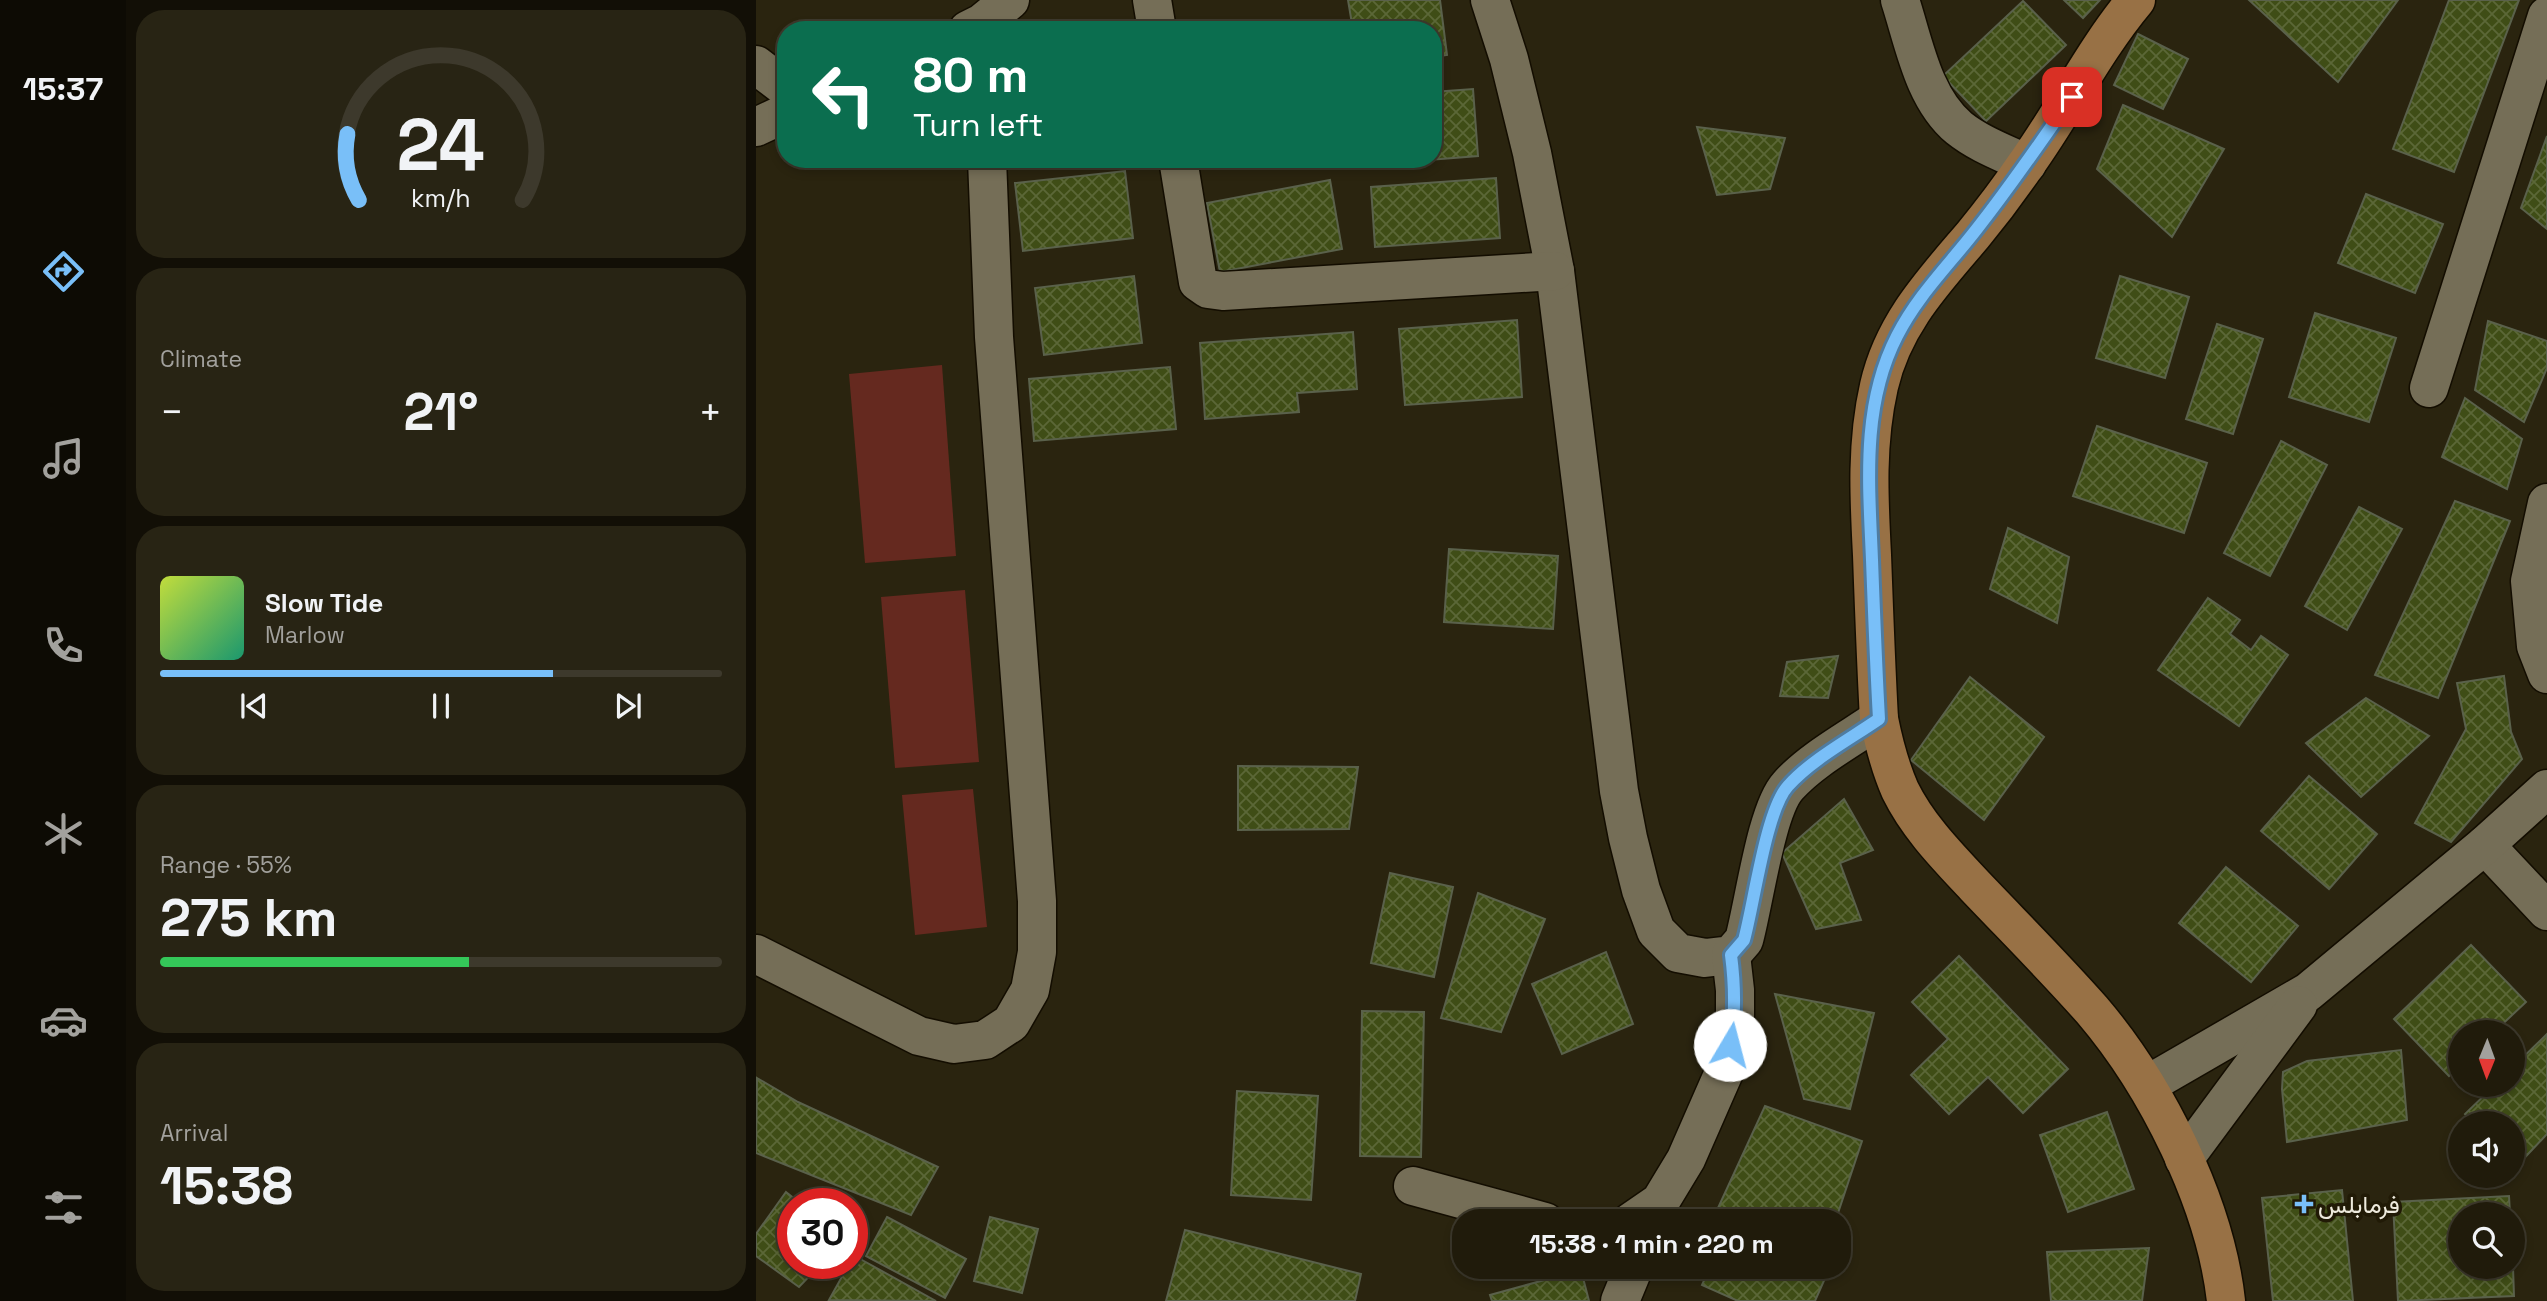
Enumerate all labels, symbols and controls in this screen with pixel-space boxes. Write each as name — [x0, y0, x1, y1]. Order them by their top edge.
text: 80 m — [913, 44, 1028, 106]
icon: left — [798, 49, 889, 140]
pin — [2042, 67, 2102, 127]
text: 15:37 — [23, 69, 103, 109]
icon: arrive — [2053, 78, 2091, 116]
text: 24 — [397, 98, 485, 191]
text: Turn left — [913, 105, 1043, 145]
text: km/h — [411, 182, 471, 214]
icon: directions — [39, 247, 88, 296]
text: Climate — [160, 344, 242, 374]
text: 21° — [404, 379, 478, 445]
text: − — [160, 388, 184, 436]
text: + — [698, 388, 722, 436]
icon: music — [39, 434, 88, 483]
text: Slow Tide — [265, 586, 383, 620]
text: Marlow — [265, 620, 345, 650]
icon: phone — [39, 621, 88, 670]
icon: previous — [235, 687, 273, 725]
icon: pause — [422, 687, 460, 725]
icon: next — [609, 687, 647, 725]
icon: climate — [39, 809, 88, 858]
text: Range · 55% — [160, 850, 292, 880]
text: 275 km — [160, 885, 337, 951]
icon: car — [39, 996, 88, 1045]
position arrow — [1693, 1008, 1767, 1082]
north arrow — [2448, 1020, 2525, 1097]
map controls — [2448, 1020, 2525, 1279]
button: sound — [2448, 1111, 2525, 1188]
text: Arrival — [160, 1118, 228, 1148]
text: 15:38 — [160, 1153, 293, 1219]
icon: filters — [39, 1183, 88, 1232]
speed limit sign: 30 — [777, 1188, 868, 1279]
place label: فرمابلس — [2318, 1189, 2400, 1220]
marker: فرمابلس — [2296, 1196, 2312, 1212]
button: search — [2448, 1202, 2525, 1279]
text: 15:38 · 1 min · 220 m — [1529, 1227, 1774, 1261]

